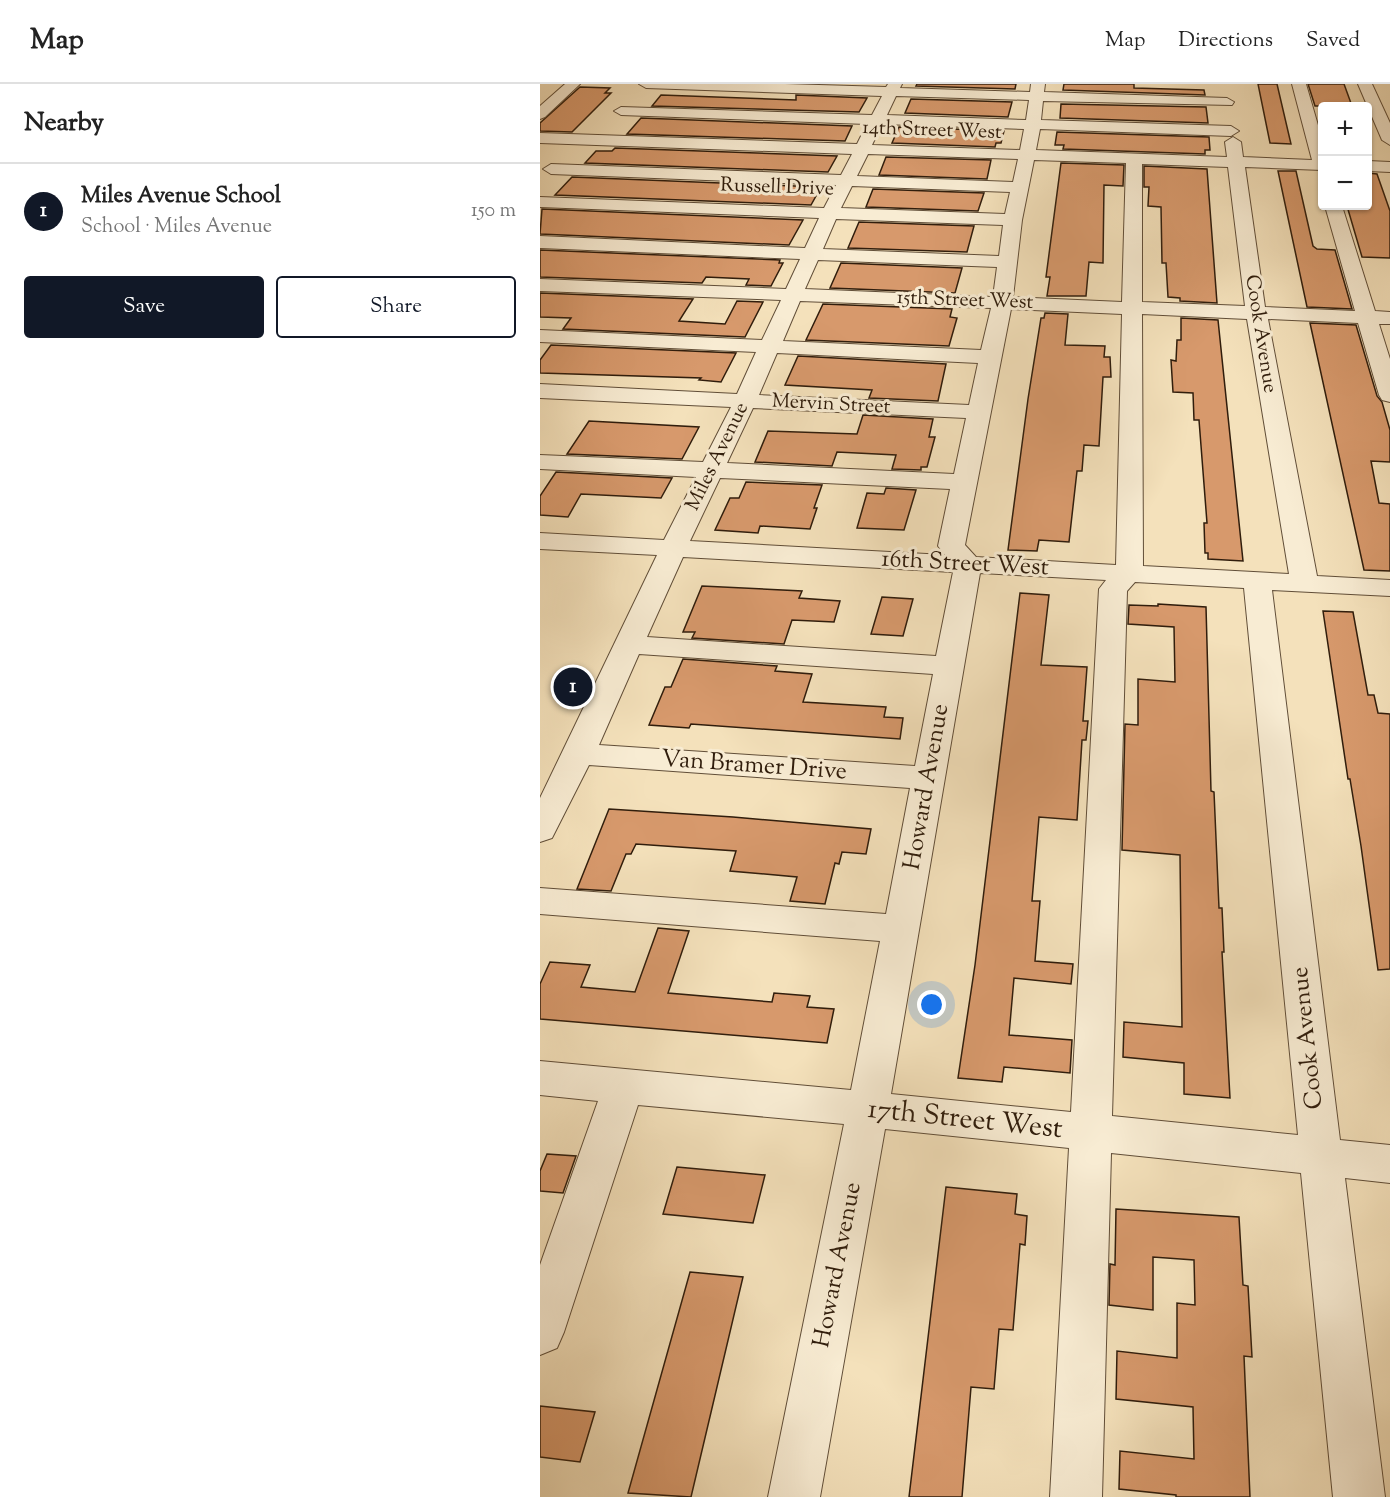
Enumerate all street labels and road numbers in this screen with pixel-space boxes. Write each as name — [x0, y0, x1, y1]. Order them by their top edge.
street label: 14th Street West — [862, 114, 1002, 148]
street label: Russell Drive — [720, 172, 834, 204]
street label: Cook Avenue — [1236, 273, 1284, 395]
street label: 15th Street West — [896, 284, 1034, 318]
street label: Mervin Street — [771, 387, 891, 423]
street label: Miles Avenue — [679, 398, 757, 516]
street label: 16th Street West — [880, 543, 1050, 585]
street label: Howard Avenue — [896, 701, 958, 873]
street label: Van Bramer Drive — [660, 743, 848, 789]
street label: Cook Avenue — [1284, 965, 1332, 1111]
street label: 17th Street West — [866, 1090, 1065, 1150]
street label: Howard Avenue — [805, 1179, 871, 1351]

